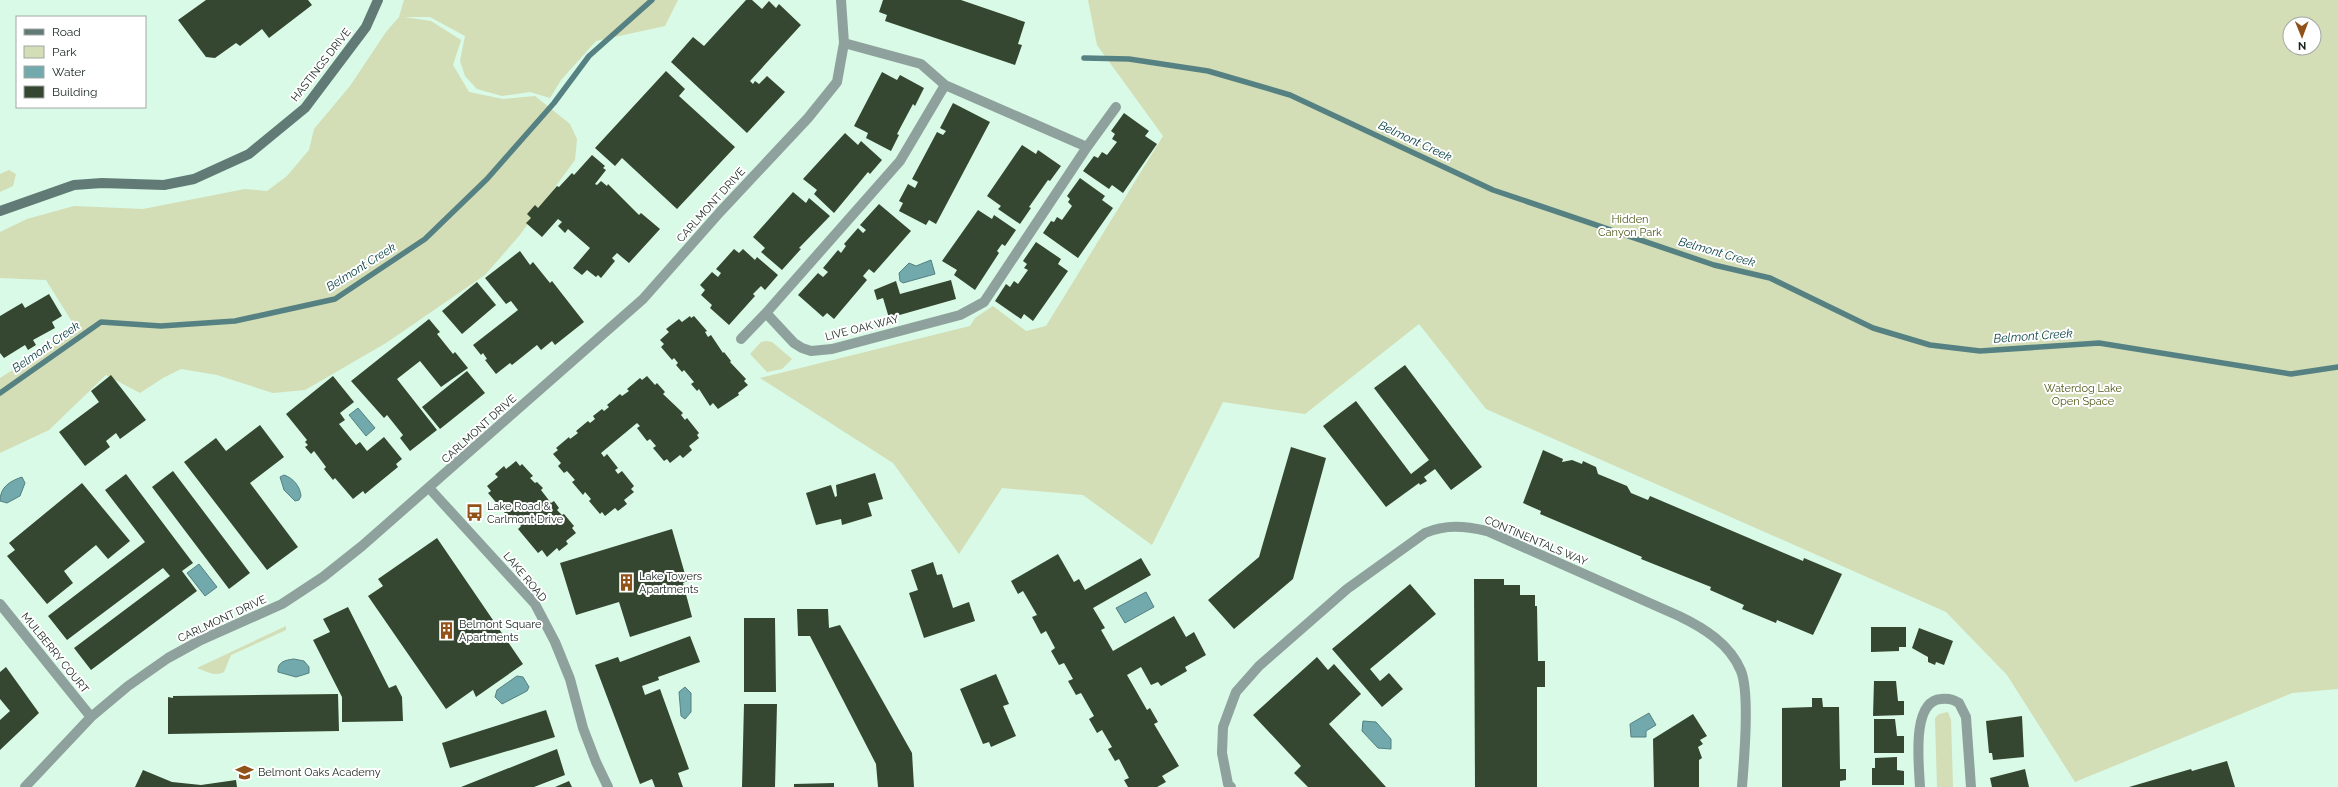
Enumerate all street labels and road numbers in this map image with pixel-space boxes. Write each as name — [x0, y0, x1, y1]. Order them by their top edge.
street label: HASTINGS DRIVE — [288, 26, 354, 104]
street label: CARLMONT DRIVE — [674, 165, 748, 245]
street label: LIVE OAK WAY — [824, 313, 900, 343]
street label: CARLMONT DRIVE — [439, 392, 519, 466]
street label: CONTINENTALS WAY — [1482, 513, 1590, 569]
street label: LAKE ROAD — [500, 549, 550, 605]
street label: CARLMONT DRIVE — [176, 593, 269, 645]
street label: MULBERRY COURT — [19, 610, 92, 696]

